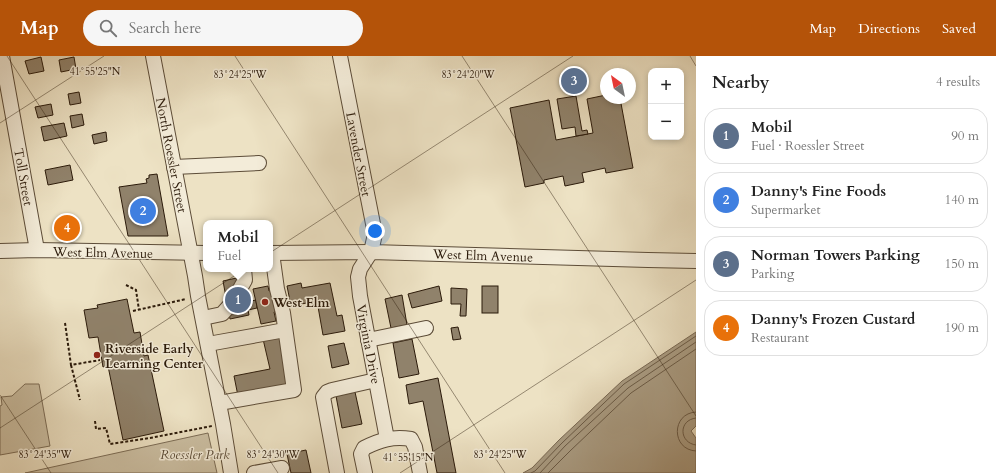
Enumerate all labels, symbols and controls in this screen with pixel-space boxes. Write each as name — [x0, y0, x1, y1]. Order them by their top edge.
search box — [83, 10, 363, 46]
text: Map — [20, 15, 59, 41]
icon: search — [97, 17, 119, 39]
text: Search here — [129, 18, 201, 38]
text: Map — [810, 19, 836, 38]
text: Directions — [858, 19, 920, 38]
text: Saved — [942, 19, 976, 38]
text: 41°55'25"N — [70, 65, 121, 79]
pin: 3 — [561, 66, 587, 96]
text: 83°24'25"W — [213, 68, 268, 82]
text: 83°24'20"W — [441, 68, 496, 82]
north arrow — [600, 68, 636, 104]
map controls — [648, 68, 684, 140]
button: + — [648, 68, 684, 104]
text: Nearby — [712, 71, 769, 94]
text: 4 results — [936, 73, 980, 91]
street label: North Roessler Street — [151, 96, 191, 214]
button: − — [648, 104, 684, 140]
street label: Lavender Street — [341, 110, 375, 198]
text: Mobil — [751, 117, 792, 137]
text: 1 — [723, 127, 729, 145]
text: 90 m — [951, 127, 979, 145]
text: Fuel · Roessler Street — [751, 137, 864, 155]
street label: Toll Street — [9, 147, 37, 207]
text: Danny's Fine Foods — [751, 181, 886, 201]
text: 2 — [723, 191, 729, 209]
text: 140 m — [945, 191, 979, 209]
pin: 2 — [130, 196, 156, 226]
text: Supermarket — [751, 201, 821, 219]
pin: 4 — [54, 213, 80, 243]
popup — [203, 220, 273, 272]
your location — [365, 221, 385, 241]
text: Mobil — [217, 227, 259, 247]
street label: West Elm Avenue — [52, 243, 153, 263]
street label: West Elm Avenue — [432, 245, 533, 267]
text: Norman Towers Parking — [751, 245, 920, 265]
text: Fuel — [217, 247, 241, 265]
text: 3 — [723, 255, 729, 273]
text: 150 m — [945, 255, 979, 273]
text: Parking — [751, 265, 794, 283]
pin: 1 — [225, 285, 251, 315]
place label: West Elm — [272, 294, 330, 312]
marker: West Elm — [260, 297, 270, 307]
street label: Virginia Drive — [352, 303, 385, 386]
text: Danny's Frozen Custard — [751, 309, 915, 329]
text: 4 — [723, 319, 729, 337]
text: 190 m — [945, 319, 979, 337]
text: Restaurant — [751, 329, 809, 347]
place label: Riverside Early Learning Center — [105, 340, 204, 373]
marker: Riverside Early Learning Center — [92, 350, 102, 360]
park label: Roessler Park — [160, 446, 230, 464]
text: 83°24'35"W — [18, 448, 73, 462]
text: 83°24'30"W — [246, 448, 301, 462]
text: 83°24'25"W — [473, 448, 528, 462]
text: 41°55'15"N — [383, 451, 434, 465]

